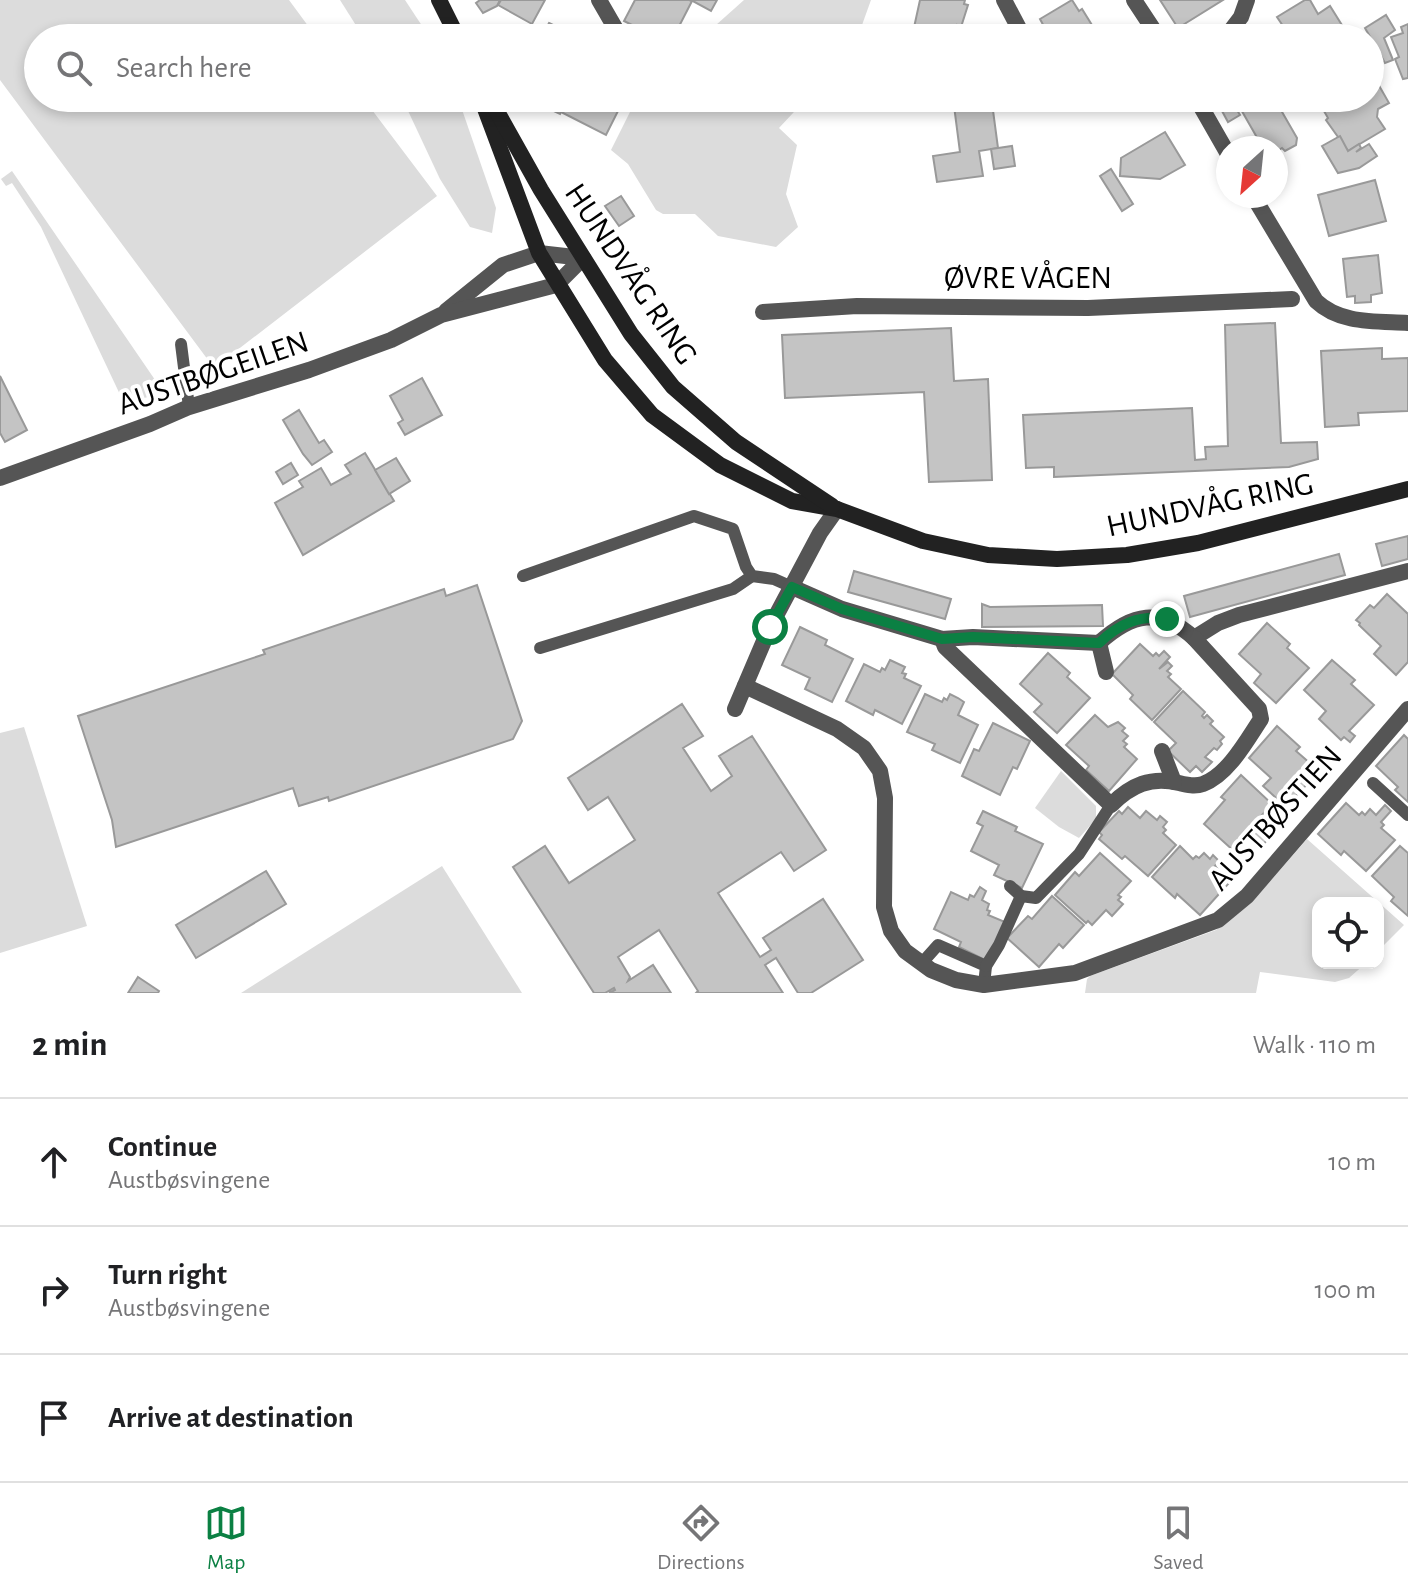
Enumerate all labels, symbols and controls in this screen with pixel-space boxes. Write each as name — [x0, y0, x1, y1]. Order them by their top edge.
search box — [24, 24, 1384, 112]
icon: search — [52, 46, 96, 90]
text: Search here — [116, 53, 252, 83]
north arrow — [1216, 136, 1288, 208]
street label: HUNDVÅG RING — [559, 176, 706, 370]
street label: ØVRE VÅGEN — [944, 259, 1112, 294]
street label: AUSTBØGEILEN — [113, 325, 313, 421]
street label: HUNDVÅG RING — [1103, 465, 1316, 543]
route end — [1149, 601, 1185, 637]
route start — [752, 609, 788, 645]
street label: AUSTBØSTIEN — [1202, 740, 1348, 896]
map controls — [1312, 897, 1384, 969]
button: locate — [1312, 897, 1384, 969]
text: 2 min — [32, 1028, 107, 1062]
text: Walk · 110 m — [1253, 1032, 1376, 1058]
text: Continue — [108, 1132, 217, 1162]
icon: ahead — [32, 1140, 76, 1184]
text: 10 m — [1328, 1149, 1376, 1175]
text: Austbøsvingene — [108, 1167, 270, 1193]
text: Turn right — [108, 1260, 227, 1290]
icon: right — [32, 1268, 76, 1312]
text: 100 m — [1315, 1277, 1376, 1303]
text: Austbøsvingene — [108, 1295, 270, 1321]
icon: arrive — [32, 1396, 76, 1440]
text: Arrive at destination — [108, 1403, 354, 1433]
tab: Map — [204, 1501, 248, 1575]
tab: Directions — [657, 1501, 745, 1575]
tab: Saved — [1153, 1501, 1204, 1575]

